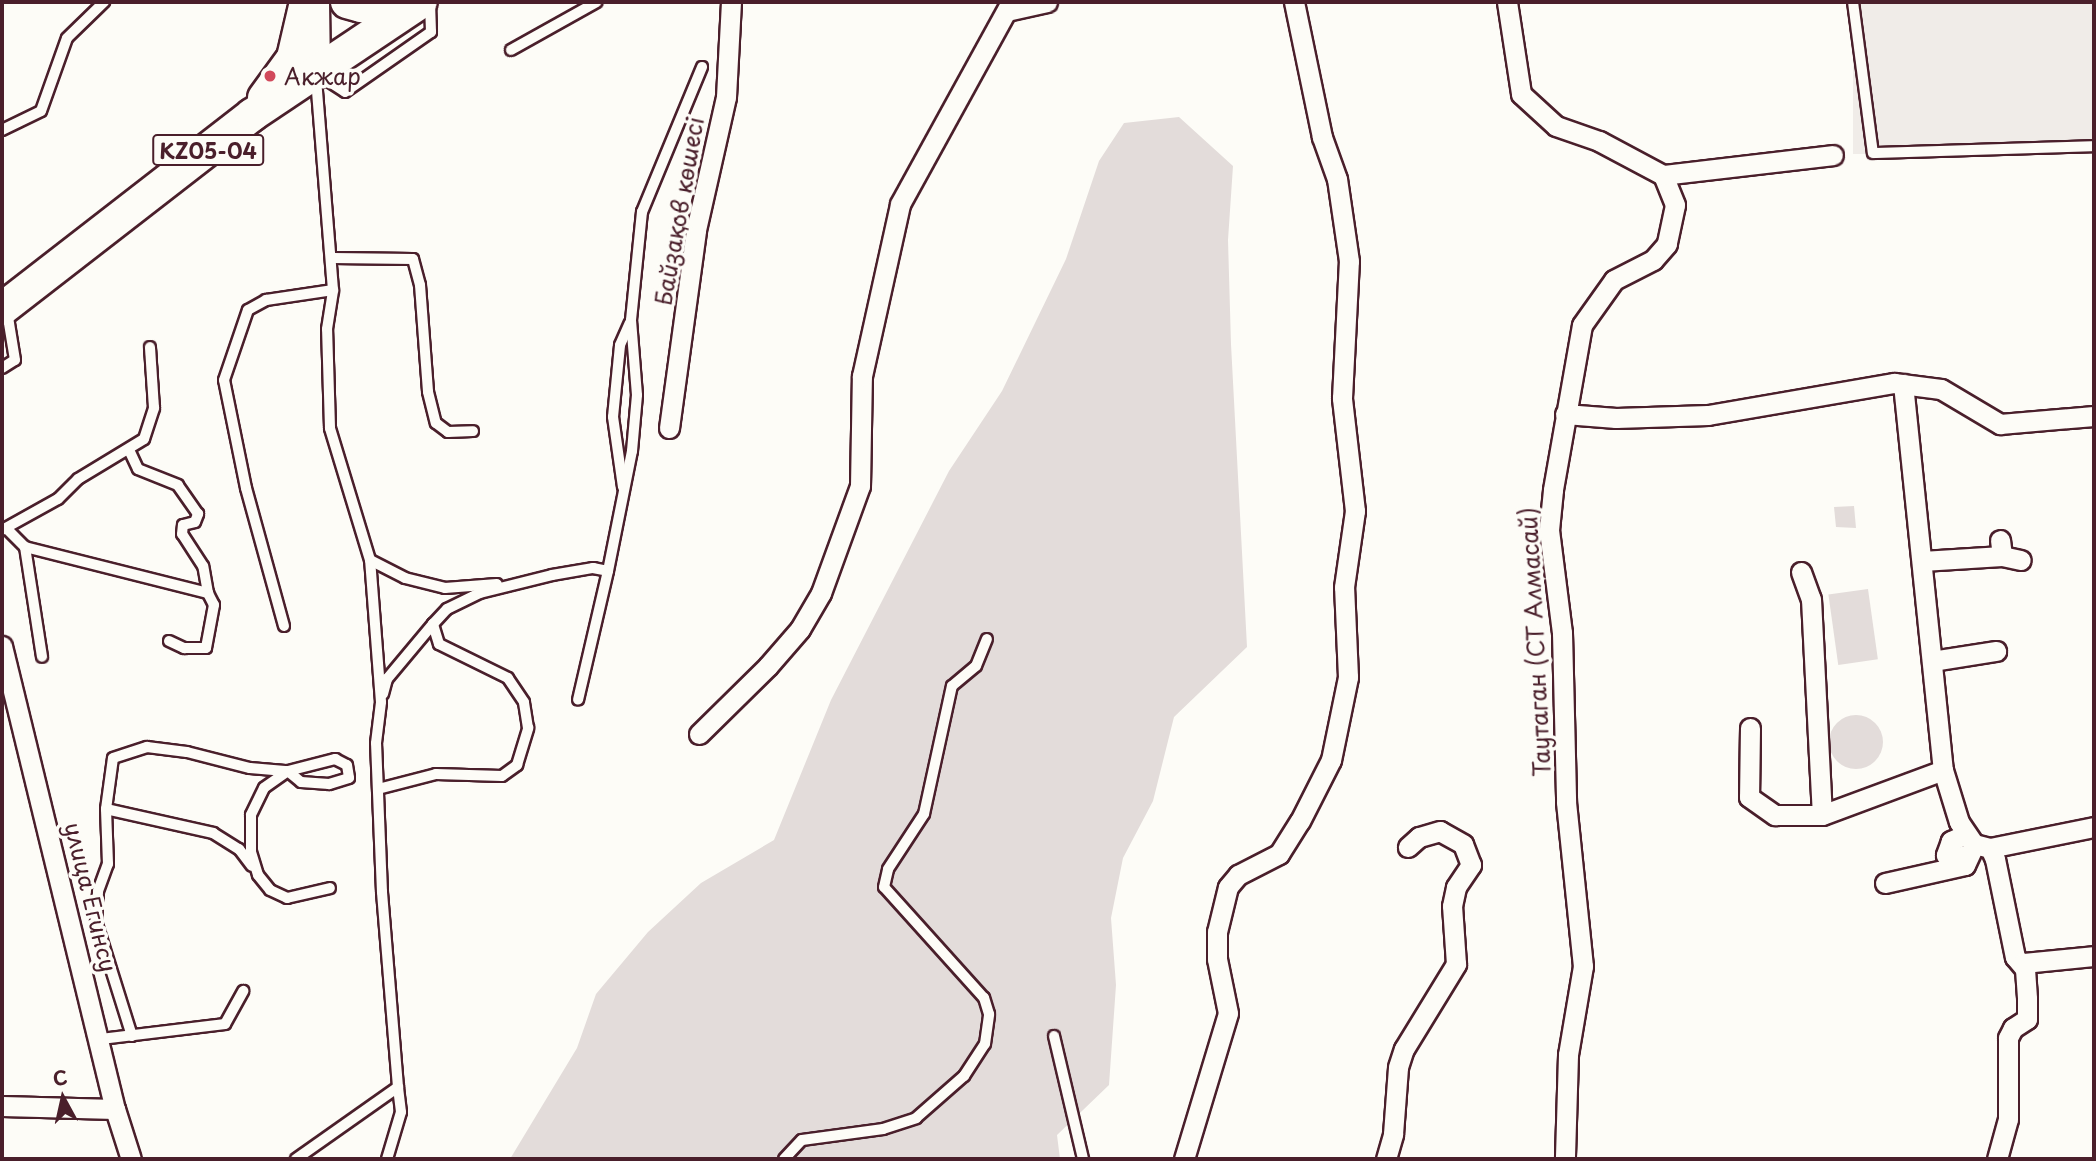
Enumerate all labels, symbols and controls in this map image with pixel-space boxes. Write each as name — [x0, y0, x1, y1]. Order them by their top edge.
place label: Акжар — [284, 62, 361, 90]
marker: Акжар — [262, 68, 278, 84]
street label: Байзақов көшесі — [649, 114, 709, 308]
road number: KZ05-04 — [152, 132, 264, 168]
street label: Таутаган (СТ Алмасай) — [1514, 506, 1556, 778]
street label: улица Егинсу — [59, 819, 123, 975]
text: С — [51, 1062, 69, 1092]
north arrow — [28, 1063, 98, 1133]

